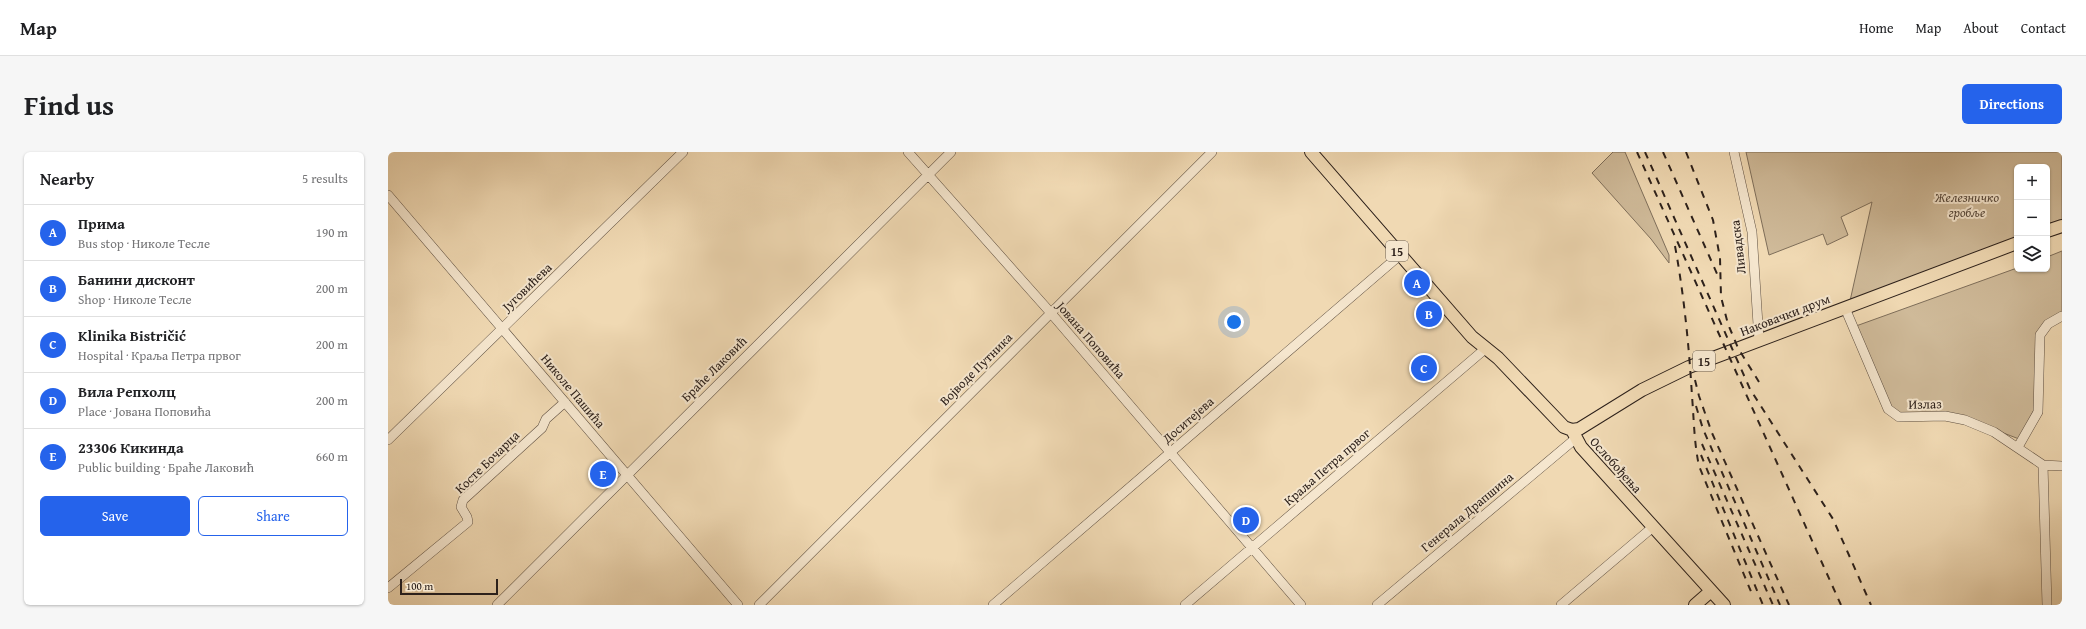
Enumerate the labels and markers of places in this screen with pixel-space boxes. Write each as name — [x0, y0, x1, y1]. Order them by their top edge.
pin: A — [1404, 268, 1430, 298]
pin: B — [1416, 299, 1442, 329]
pin: C — [1411, 353, 1437, 383]
pin: E — [590, 459, 616, 489]
pin: D — [1233, 505, 1259, 535]

